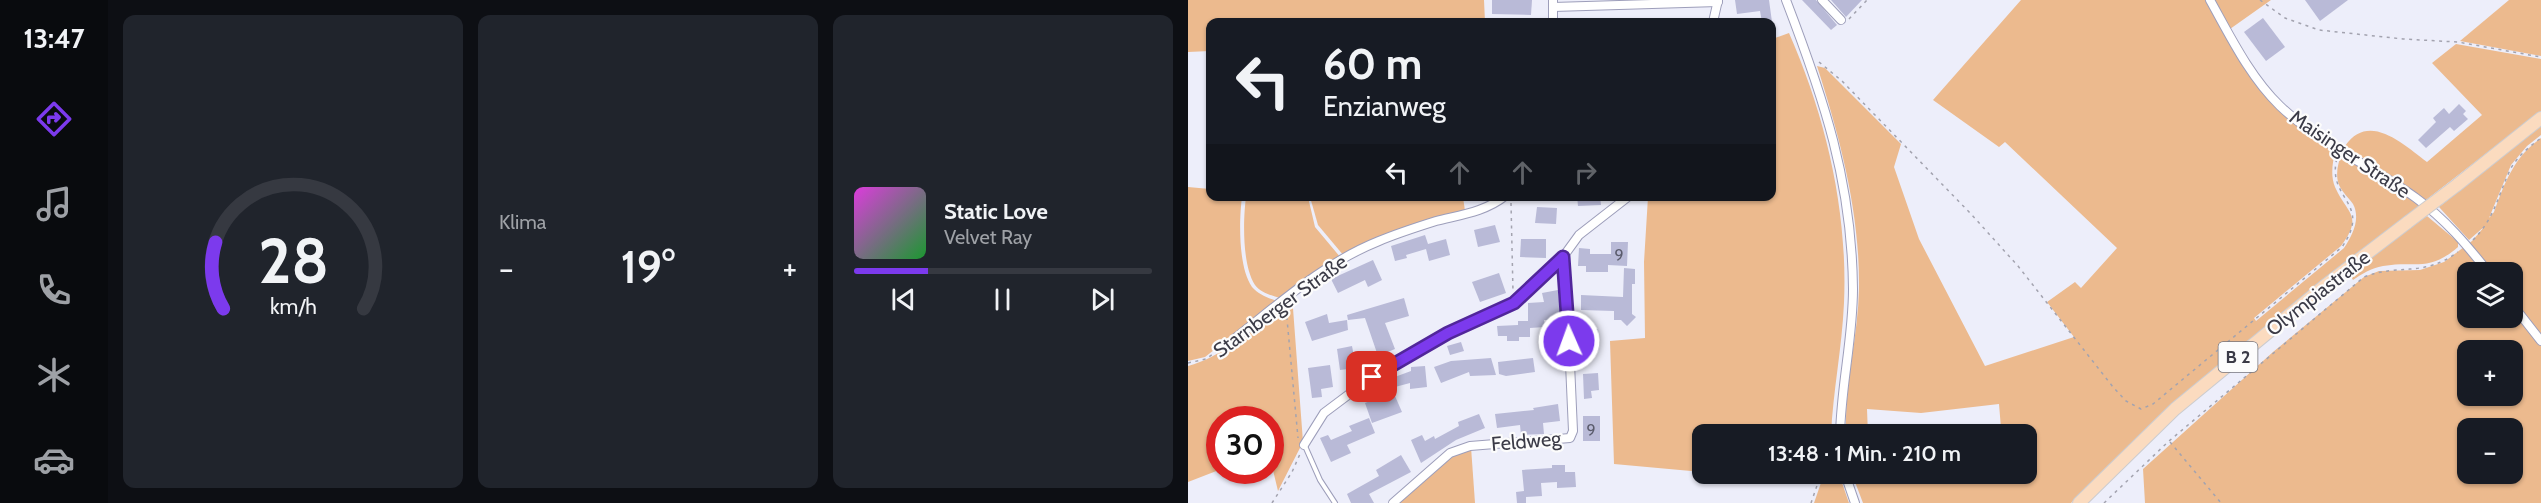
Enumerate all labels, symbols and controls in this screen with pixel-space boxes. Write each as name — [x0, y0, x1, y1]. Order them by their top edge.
text: 13:47 — [23, 22, 85, 55]
text: 60 m — [1323, 38, 1422, 90]
icon: left — [1224, 42, 1302, 120]
text: Enzianweg — [1323, 90, 1446, 123]
icon: directions — [33, 98, 75, 140]
street label: Maisinger Straße — [2285, 105, 2415, 203]
icon: left — [1380, 156, 1413, 189]
icon: ahead — [1443, 156, 1476, 189]
icon: ahead — [1506, 156, 1539, 189]
icon: right — [1569, 156, 1602, 189]
icon: music — [33, 183, 75, 225]
text: Static Love — [944, 198, 1048, 225]
text: Klima — [499, 210, 546, 234]
text: 28 — [258, 223, 328, 299]
text: Velvet Ray — [944, 225, 1032, 249]
text: 19° — [621, 240, 675, 294]
house number: 9 — [1614, 245, 1624, 264]
street label: Olympiastraße — [2261, 245, 2375, 341]
text: − — [499, 248, 514, 288]
text: + — [782, 248, 797, 288]
street label: Starnberger Straße — [1208, 249, 1352, 363]
map controls — [2457, 262, 2523, 484]
button: layers — [2457, 262, 2523, 328]
icon: phone — [33, 269, 75, 311]
icon: previous — [887, 283, 920, 316]
icon: pause — [986, 283, 1019, 316]
icon: next — [1086, 283, 1119, 316]
text: km/h — [270, 293, 316, 319]
position arrow — [1537, 309, 1601, 373]
button: + — [2457, 340, 2523, 406]
road number: B 2 — [2218, 342, 2258, 372]
pin — [1346, 351, 1397, 402]
icon: climate — [33, 354, 75, 396]
icon: arrive — [1355, 360, 1388, 393]
speed limit sign: 30 — [1206, 406, 1284, 484]
button: − — [2457, 418, 2523, 484]
house number: 9 — [1586, 420, 1596, 439]
street label: Feldweg — [1490, 426, 1563, 456]
icon: car — [33, 439, 75, 481]
text: 13:48 · 1 Min. · 210 m — [1768, 440, 1961, 467]

